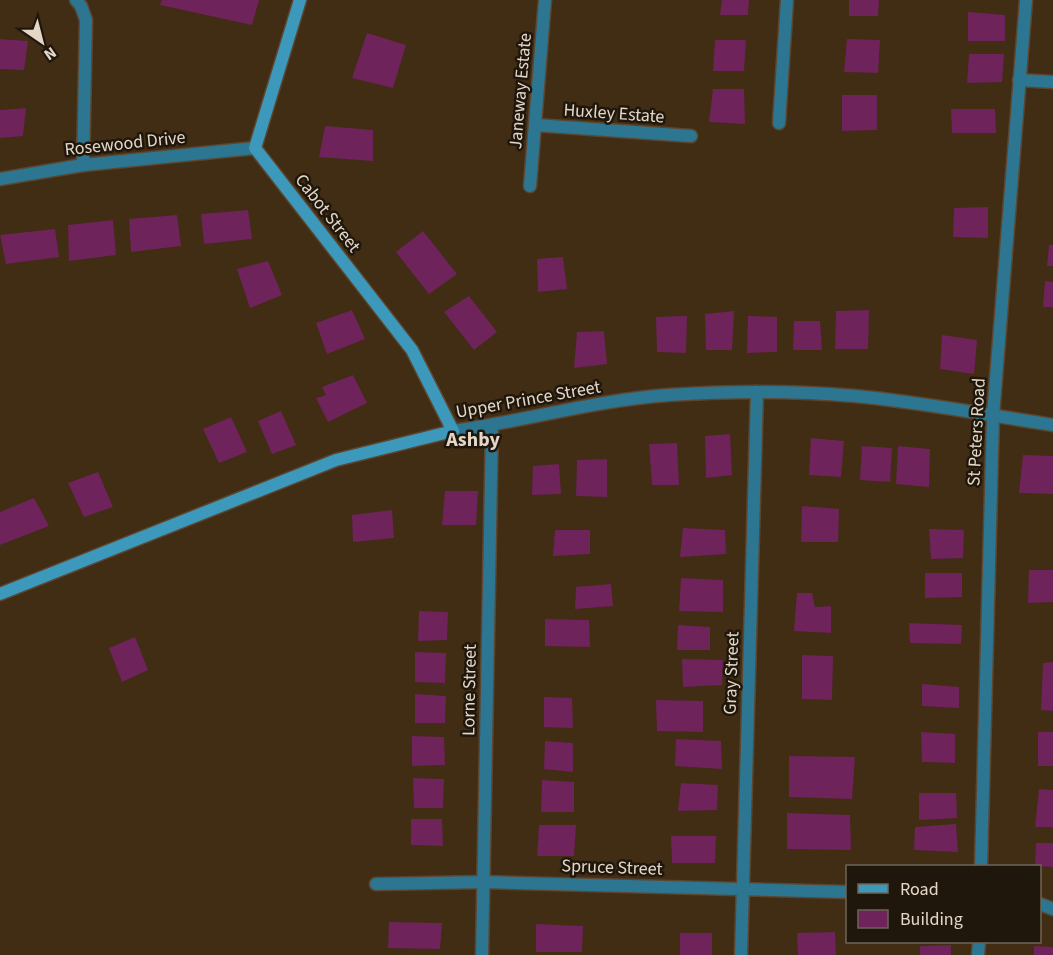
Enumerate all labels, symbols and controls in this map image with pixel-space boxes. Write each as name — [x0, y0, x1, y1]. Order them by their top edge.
north arrow — [12, 12, 72, 72]
street label: Janeway Estate — [503, 32, 538, 150]
text: N — [39, 41, 61, 66]
street label: Huxley Estate — [563, 98, 665, 130]
street label: Rosewood Drive — [63, 125, 187, 162]
street label: Cabot Street — [289, 169, 366, 258]
street label: Upper Prince Street — [454, 374, 602, 425]
street label: St Peters Road — [961, 377, 992, 487]
district label: Ashby — [445, 426, 500, 454]
street label: Gray Street — [718, 631, 745, 715]
street label: Lorne Street — [456, 644, 483, 736]
street label: Spruce Street — [561, 853, 663, 882]
legend — [846, 865, 1041, 943]
text: Road — [900, 877, 939, 902]
text: Building — [900, 907, 963, 932]

